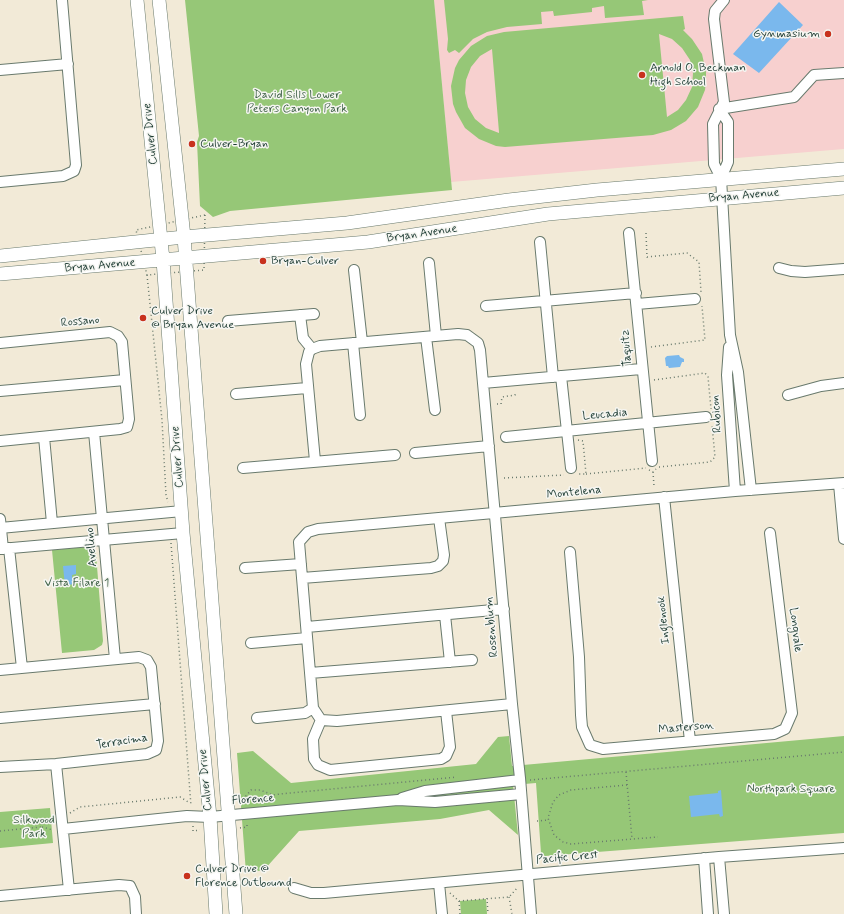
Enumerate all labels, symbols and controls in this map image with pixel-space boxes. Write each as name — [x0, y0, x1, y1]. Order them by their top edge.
place label: Gynmasium — [753, 27, 820, 41]
marker: Gynmasium — [823, 29, 833, 39]
place label: Arnold O. Beckman High School — [650, 61, 746, 89]
marker: Arnold O. Beckman High School — [637, 70, 647, 80]
park label: David Sills Lower Peters Canyon Park — [247, 88, 347, 116]
street label: Culver Drive — [141, 102, 161, 166]
place label: Culver-Bryan — [200, 137, 268, 151]
marker: Culver-Bryan — [187, 139, 197, 149]
street label: Bryan Avenue — [708, 186, 780, 206]
street label: Bryan Avenue — [386, 222, 458, 246]
place label: Bryan-Culver — [271, 254, 339, 268]
street label: Bryan Avenue — [64, 256, 136, 276]
marker: Bryan-Culver — [258, 256, 268, 266]
place label: Culver Drive @ Bryan Avenue — [151, 304, 234, 332]
street label: Rossano — [60, 313, 100, 331]
marker: Culver Drive @ Bryan Avenue — [138, 313, 148, 323]
street label: Taquitz — [619, 329, 635, 367]
street label: Rubicon — [708, 395, 726, 433]
street label: Leucadia — [582, 406, 628, 424]
street label: Culver Drive — [169, 426, 187, 488]
street label: Montelena — [546, 483, 602, 503]
street label: Avellino — [83, 527, 101, 567]
park label: Vista Filare 1 — [45, 576, 109, 590]
street label: Inglenook — [654, 595, 674, 645]
street label: Rosenblum — [482, 596, 502, 658]
street label: Longvale — [785, 607, 805, 653]
street label: Masterson — [658, 718, 714, 738]
street label: Terracima — [95, 731, 149, 753]
street label: Culver Drive — [196, 748, 216, 812]
park label: Northpark Square — [747, 782, 835, 796]
street label: Florence — [231, 791, 275, 809]
park label: Silkwood Park — [13, 813, 55, 841]
street label: Pacific Crest — [535, 848, 599, 868]
place label: Culver Drive @ Florence Outbound — [195, 862, 292, 890]
marker: Culver Drive @ Florence Outbound — [182, 871, 192, 881]

